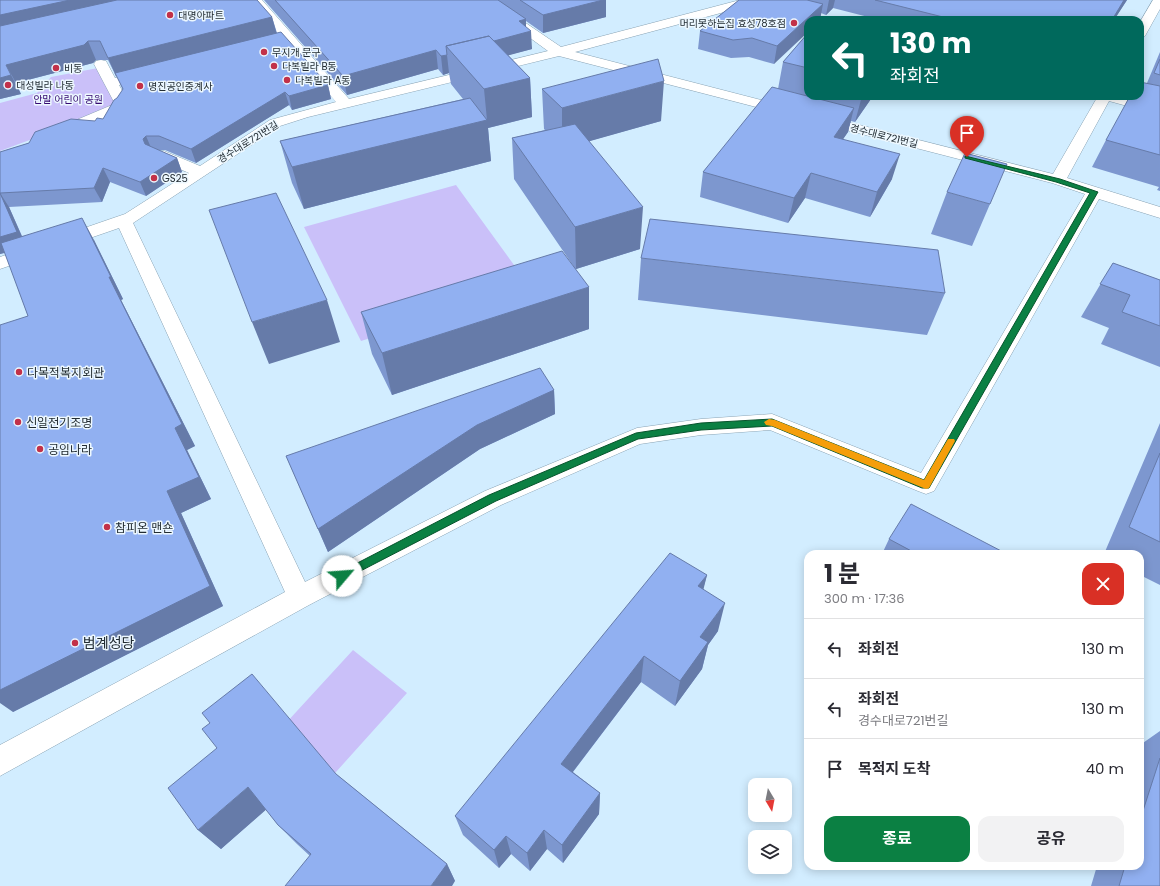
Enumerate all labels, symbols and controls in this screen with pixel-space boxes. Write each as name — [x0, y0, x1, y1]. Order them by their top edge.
place label: 대명아파트 — [178, 8, 224, 23]
marker: 대명아파트 — [165, 10, 175, 20]
place label: 머리못하는집 효성78호점 — [680, 16, 786, 31]
marker: 머리못하는집 효성78호점 — [789, 18, 799, 28]
text: 130 m — [890, 24, 971, 63]
icon: left — [824, 32, 876, 84]
place label: 무지개 문구 — [272, 45, 321, 60]
marker: 무지개 문구 — [259, 47, 269, 57]
place label: 다복빌라 B동 — [282, 59, 337, 74]
place label: 비동 — [64, 61, 82, 76]
marker: 다복빌라 B동 — [269, 61, 279, 71]
marker: 비동 — [51, 63, 61, 73]
text: 좌회전 — [890, 63, 940, 88]
place label: 다복빌라 A동 — [295, 73, 350, 88]
marker: 다복빌라 A동 — [282, 75, 292, 85]
place label: 대성빌라 나동 — [16, 78, 74, 93]
place label: 명진공인중계사 — [148, 79, 213, 94]
marker: 대성빌라 나동 — [3, 80, 13, 90]
marker: 명진공인중계사 — [135, 81, 145, 91]
park label: 안말 어린이 공원 — [33, 92, 103, 107]
pin — [950, 116, 984, 157]
street label: 경수대로721번길 — [215, 117, 281, 167]
street label: 경수대로721번길 — [848, 120, 920, 152]
icon: arrive — [956, 122, 978, 144]
place label: GS25 — [162, 171, 188, 186]
marker: GS25 — [149, 173, 159, 183]
place label: 다목적복지회관 — [27, 364, 104, 381]
marker: 다목적복지회관 — [14, 367, 24, 377]
place label: 신일전기조명 — [26, 414, 92, 431]
marker: 신일전기조명 — [13, 417, 23, 427]
place label: 공임나라 — [48, 441, 92, 458]
marker: 공임나라 — [35, 444, 45, 454]
place label: 참피온 맨숀 — [115, 519, 173, 536]
marker: 참피온 맨숀 — [102, 522, 112, 532]
position arrow — [321, 555, 363, 597]
text: 1 분 — [824, 557, 860, 590]
button: close — [1082, 563, 1124, 605]
text: 300 m · 17:36 — [824, 589, 904, 608]
place label: 범계성당 — [83, 633, 135, 653]
marker: 범계성당 — [70, 638, 80, 648]
icon: left — [824, 638, 846, 660]
text: 좌회전 — [858, 638, 899, 659]
text: 130 m — [1081, 638, 1124, 659]
text: 좌회전 — [858, 688, 899, 709]
icon: left — [824, 698, 846, 720]
text: 130 m — [1081, 698, 1124, 719]
text: 경수대로721번길 — [858, 711, 949, 730]
icon: arrive — [824, 758, 846, 780]
text: 목적지 도착 — [858, 758, 930, 779]
text: 40 m — [1086, 758, 1124, 779]
north arrow — [748, 778, 792, 822]
map controls — [748, 778, 792, 874]
button: 종료 — [824, 816, 970, 862]
button: 공유 — [978, 816, 1124, 862]
button: layers — [748, 830, 792, 874]

